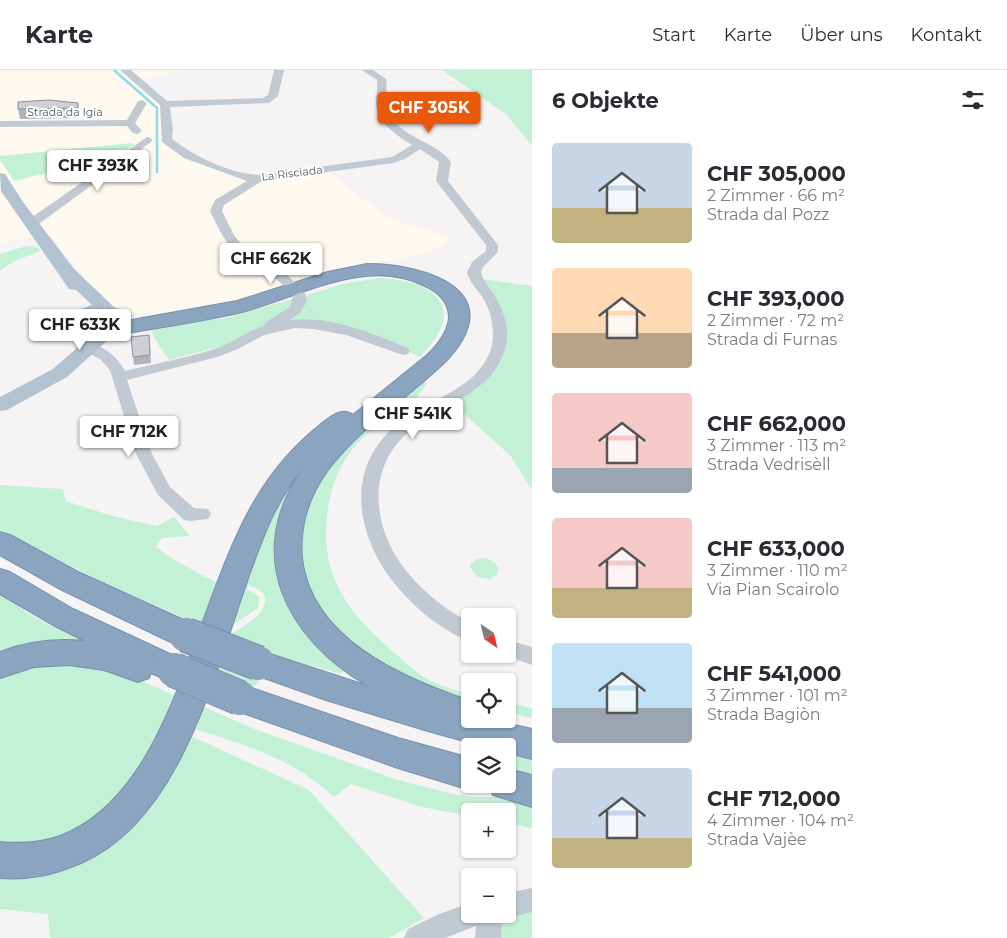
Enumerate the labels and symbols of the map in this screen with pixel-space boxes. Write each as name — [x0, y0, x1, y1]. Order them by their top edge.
pin: CHF 305K — [377, 92, 481, 134]
street label: Strada da Igia — [27, 105, 103, 119]
pin: CHF 393K — [46, 150, 150, 192]
street label: La Risciada — [261, 162, 323, 184]
pin: CHF 662K — [219, 242, 323, 285]
pin: CHF 633K — [28, 308, 132, 351]
pin: CHF 541K — [361, 398, 465, 440]
pin: CHF 712K — [77, 416, 181, 458]
north arrow — [461, 608, 516, 662]

